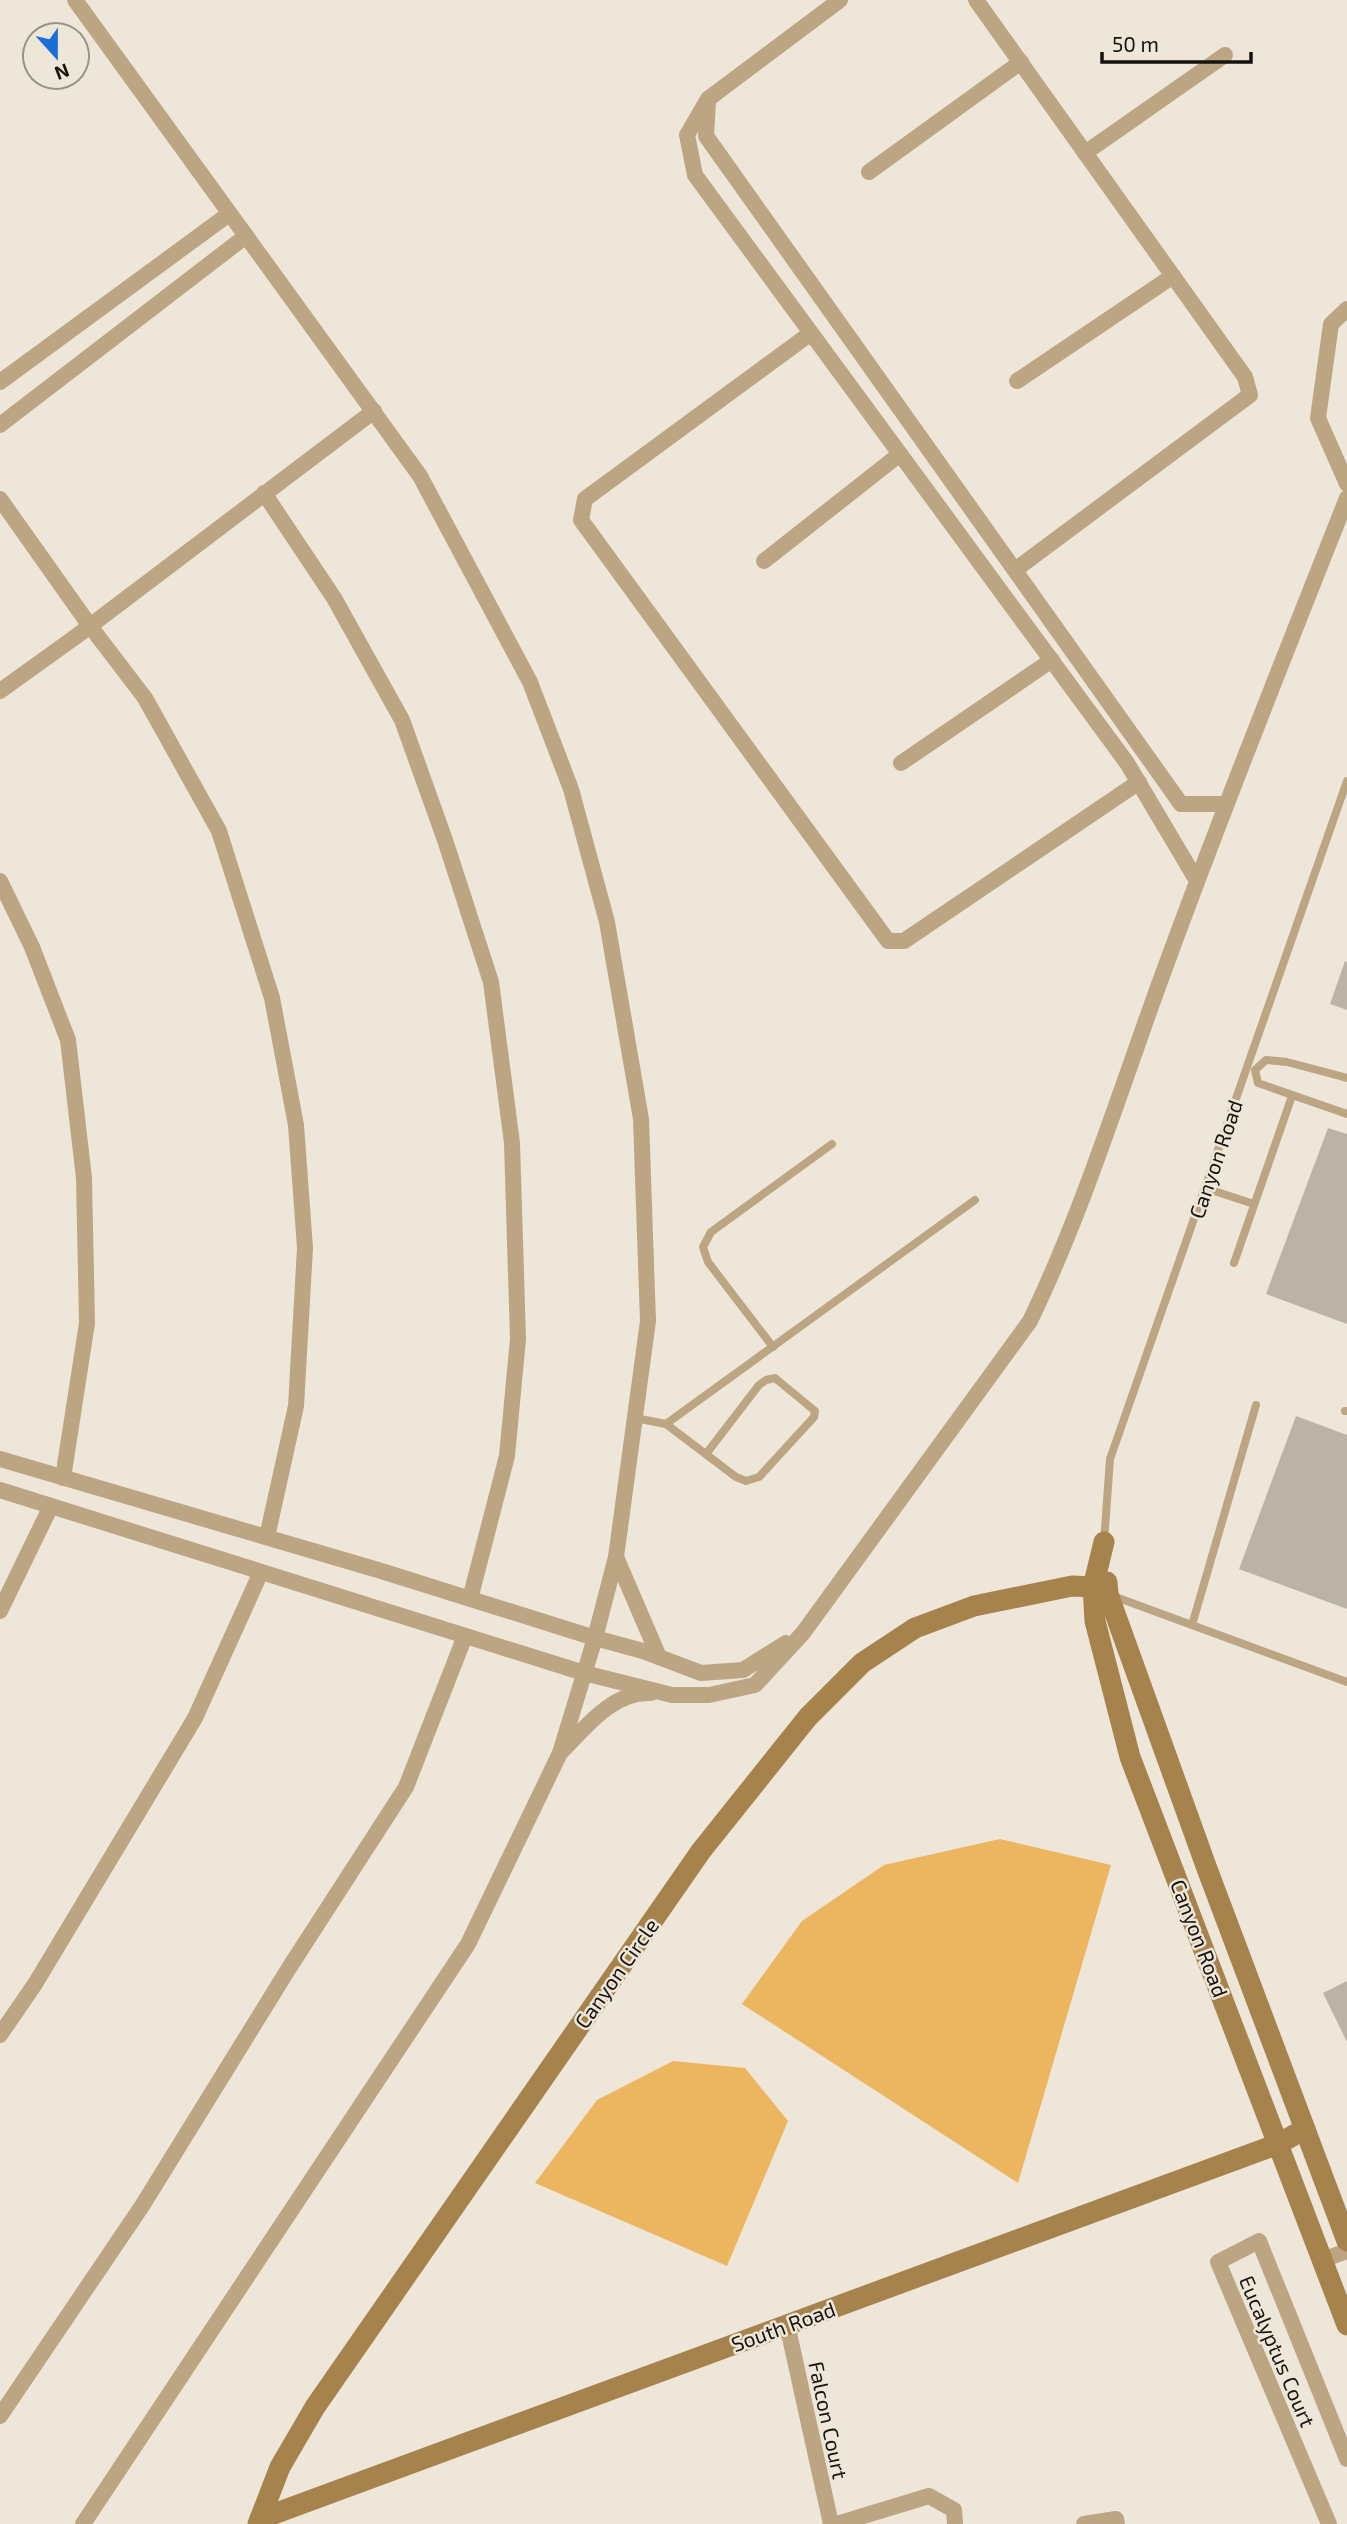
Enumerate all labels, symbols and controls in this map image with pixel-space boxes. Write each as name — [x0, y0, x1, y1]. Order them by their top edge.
north arrow — [21, 21, 91, 91]
scale bar — [1102, 21, 1251, 65]
text: 50 m — [1112, 31, 1159, 56]
text: N — [52, 59, 73, 86]
street label: Canyon Road — [1183, 1096, 1247, 1222]
street label: Canyon Road — [1166, 1876, 1234, 2000]
street label: Canyon Circle — [569, 1913, 663, 2033]
street label: Eucalyptus Court — [1235, 2271, 1321, 2431]
street label: South Road — [728, 2296, 838, 2356]
street label: Falcon Court — [804, 2359, 854, 2481]

